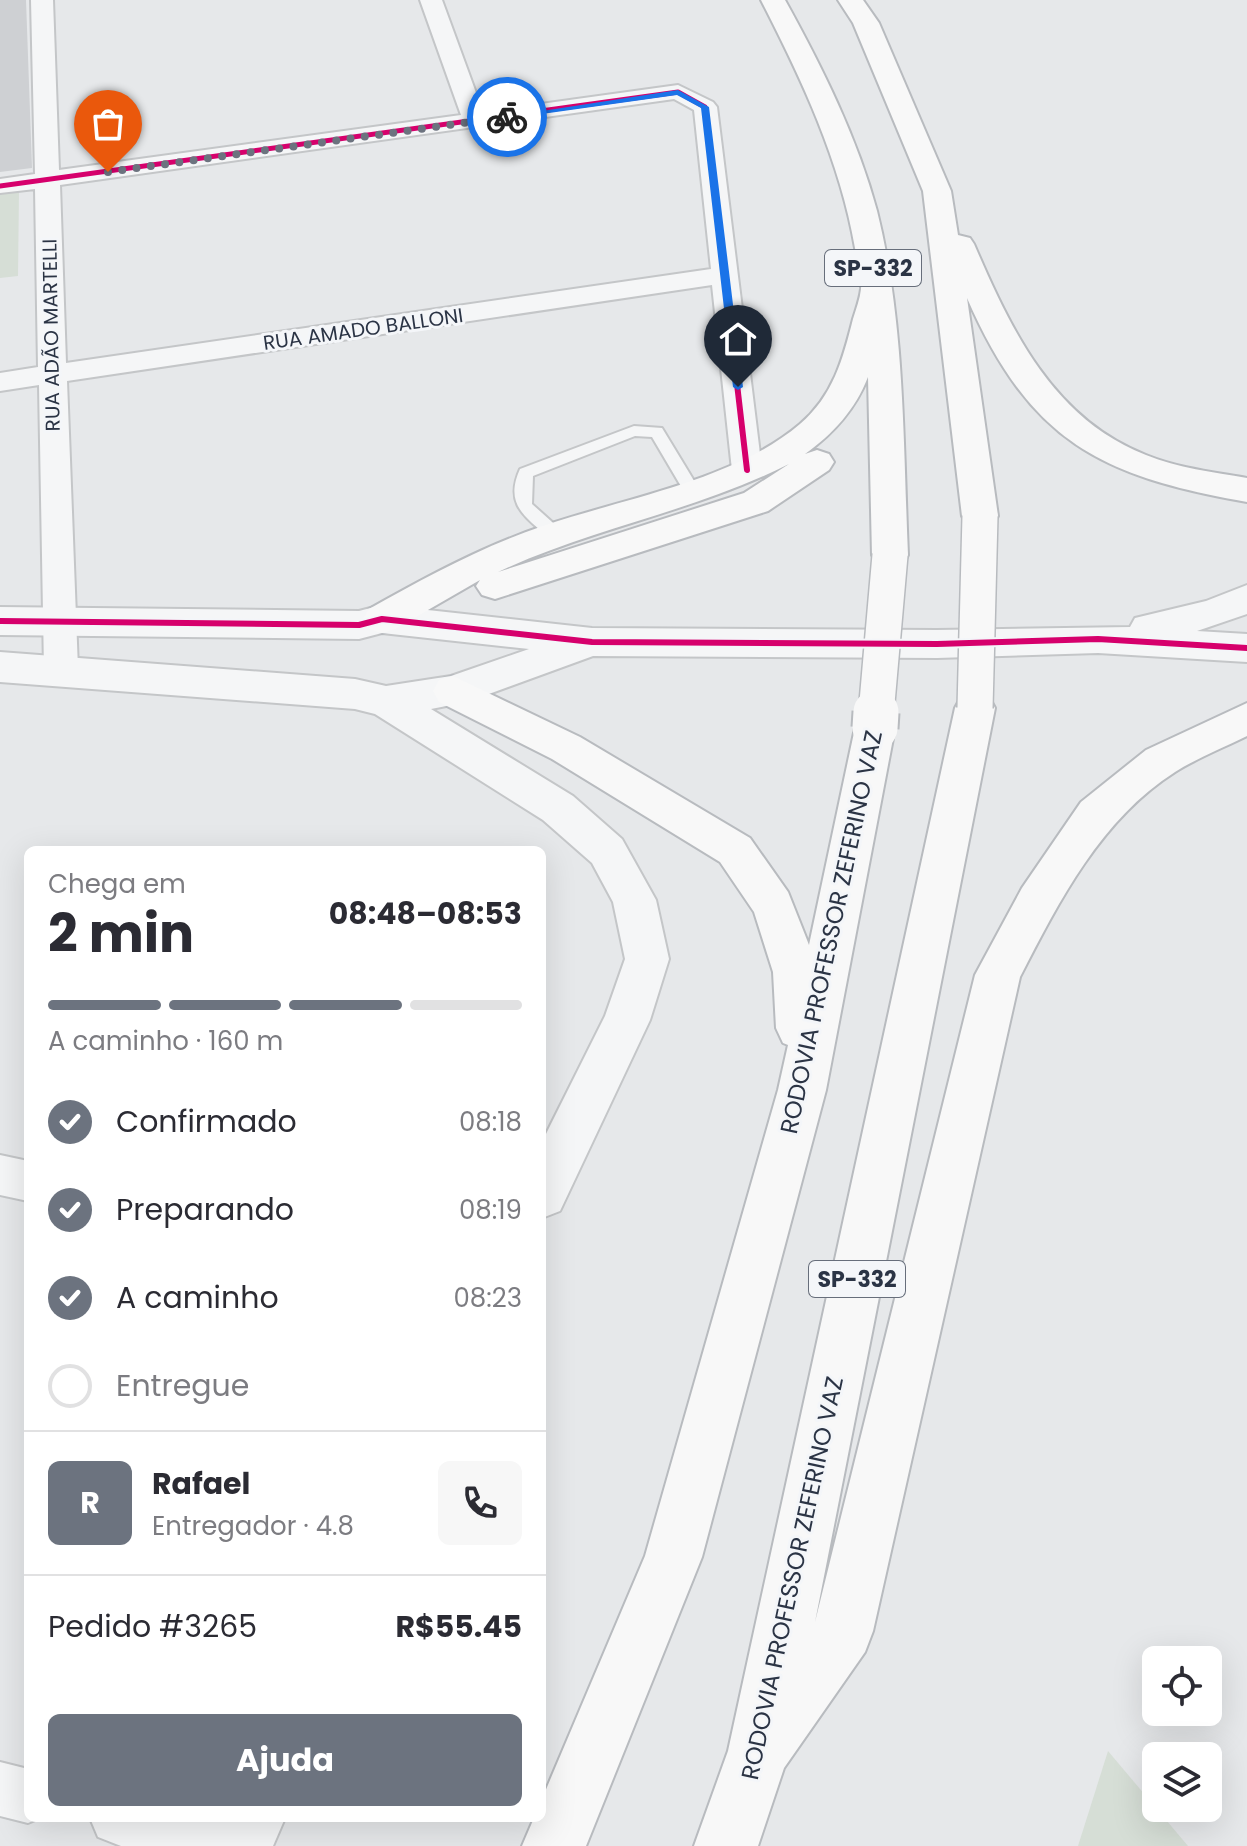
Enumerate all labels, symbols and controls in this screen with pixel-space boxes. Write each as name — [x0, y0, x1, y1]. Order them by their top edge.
courier — [467, 77, 547, 157]
pin — [74, 90, 142, 172]
icon: bike — [485, 95, 529, 139]
icon: bag — [86, 102, 130, 146]
street label: RUA ADÃO MARTELLI — [35, 238, 67, 432]
road number: SP-332 — [825, 250, 921, 286]
street label: RUA AMADO BALLONI — [261, 301, 465, 357]
pin — [704, 305, 772, 387]
icon: home — [716, 317, 760, 361]
street label: RODOVIA PROFESSOR ZEFERINO VAZ — [772, 727, 890, 1137]
text: Chega em — [48, 866, 186, 902]
text: 08:48–08:53 — [329, 892, 522, 935]
text: 2 min — [48, 897, 194, 970]
text: A caminho · 160 m — [48, 1023, 283, 1059]
icon: check — [48, 1100, 92, 1144]
text: Confirmado — [116, 1100, 297, 1143]
text: 08:18 — [459, 1104, 522, 1140]
icon: check — [48, 1188, 92, 1232]
text: Preparando — [116, 1188, 294, 1231]
text: 08:19 — [459, 1192, 522, 1228]
road number: SP-332 — [809, 1261, 905, 1297]
icon: check — [48, 1276, 92, 1320]
text: A caminho — [116, 1276, 279, 1319]
text: 08:23 — [453, 1280, 522, 1316]
text: Entregue — [116, 1364, 249, 1407]
street label: RODOVIA PROFESSOR ZEFERINO VAZ — [733, 1373, 851, 1783]
button: phone — [438, 1461, 522, 1545]
text: Rafael — [152, 1462, 250, 1505]
text: R — [80, 1481, 100, 1524]
text: Entregador · 4.8 — [152, 1508, 354, 1544]
text: Pedido #3265 — [48, 1605, 257, 1648]
text: R$55.45 — [395, 1605, 522, 1648]
map controls — [1142, 1646, 1222, 1822]
button: locate — [1142, 1646, 1222, 1726]
button: Ajuda — [48, 1714, 522, 1806]
button: layers — [1142, 1742, 1222, 1822]

